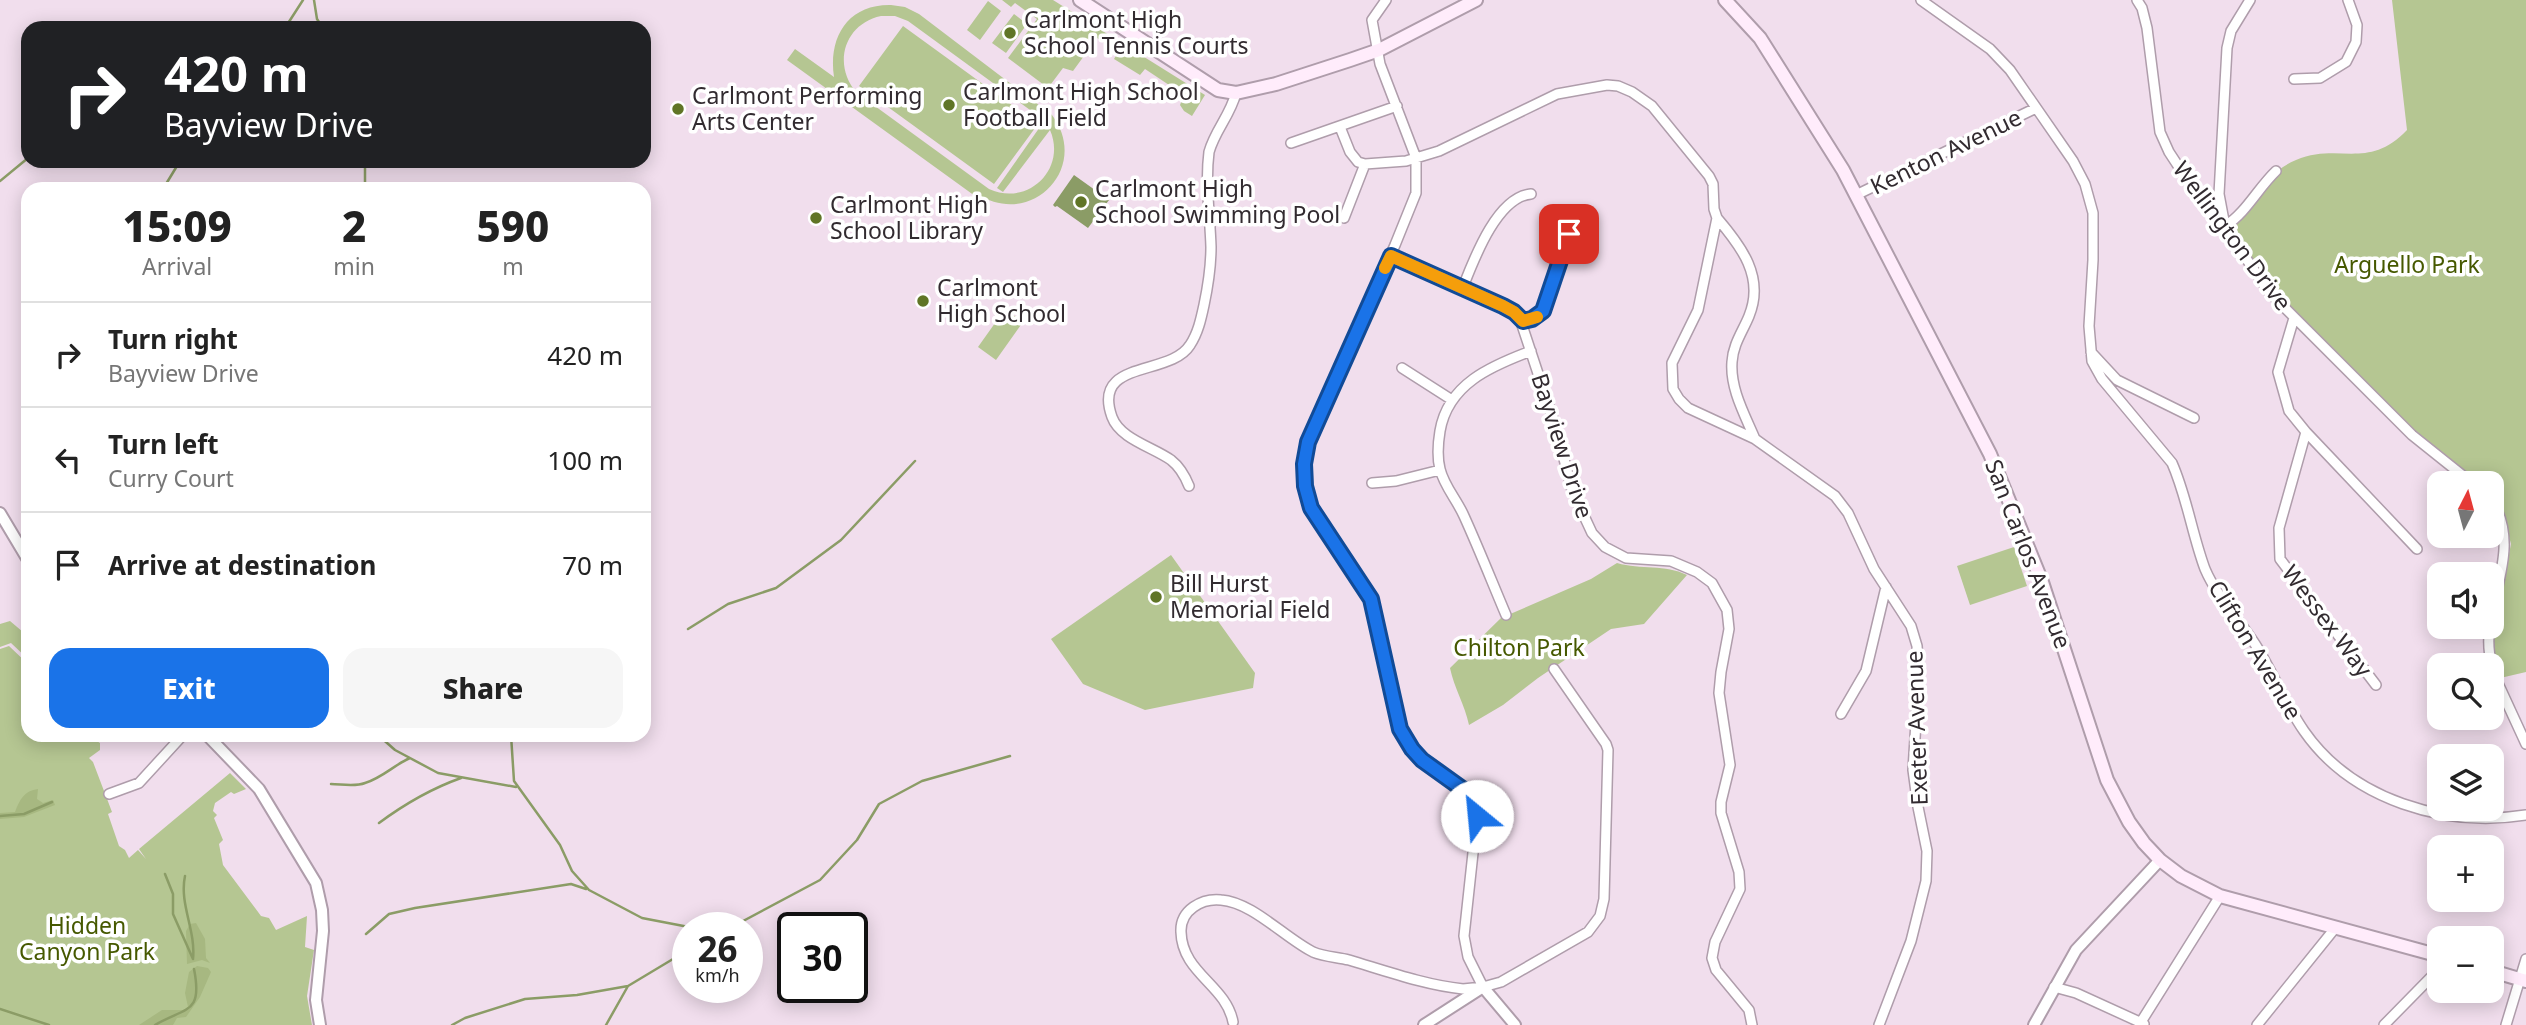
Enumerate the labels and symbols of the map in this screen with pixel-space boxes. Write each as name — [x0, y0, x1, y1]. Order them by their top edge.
place label: Carlmont High School Tennis Courts — [1024, 3, 1249, 61]
marker: Carlmont High School Tennis Courts — [1002, 25, 1018, 41]
place label: Carlmont High School Football Field — [963, 75, 1199, 133]
place label: Carlmont Performing Arts Center — [692, 79, 922, 137]
marker: Carlmont High School Football Field — [941, 97, 957, 113]
marker: Carlmont Performing Arts Center — [670, 101, 686, 117]
street label: Kenton Avenue — [1865, 101, 2027, 202]
street label: Wellington Drive — [2166, 154, 2300, 317]
place label: Carlmont High School Swimming Pool — [1095, 172, 1340, 230]
place label: Carlmont High School Library — [830, 188, 988, 246]
marker: Carlmont High School Swimming Pool — [1073, 194, 1089, 210]
pin — [1539, 204, 1599, 264]
marker: Carlmont High School Library — [808, 210, 824, 226]
park label: Arguello Park — [2334, 248, 2481, 280]
place label: Carlmont High School — [937, 271, 1066, 329]
marker: Carlmont High School — [915, 293, 931, 309]
street label: Bayview Drive — [1524, 369, 1601, 522]
street label: San Carlos Avenue — [1978, 454, 2080, 653]
north arrow — [2427, 471, 2504, 548]
street label: Wessex Way — [2275, 558, 2381, 683]
place label: Bill Hurst Memorial Field — [1170, 567, 1330, 625]
street label: Clifton Avenue — [2202, 574, 2310, 725]
marker: Bill Hurst Memorial Field — [1148, 589, 1164, 605]
park label: Chilton Park — [1453, 631, 1586, 663]
street label: Exeter Avenue — [1897, 650, 1935, 806]
position arrow — [1440, 779, 1514, 853]
park label: Hidden Canyon Park — [19, 909, 156, 967]
speed limit sign: 30 — [777, 912, 868, 1003]

